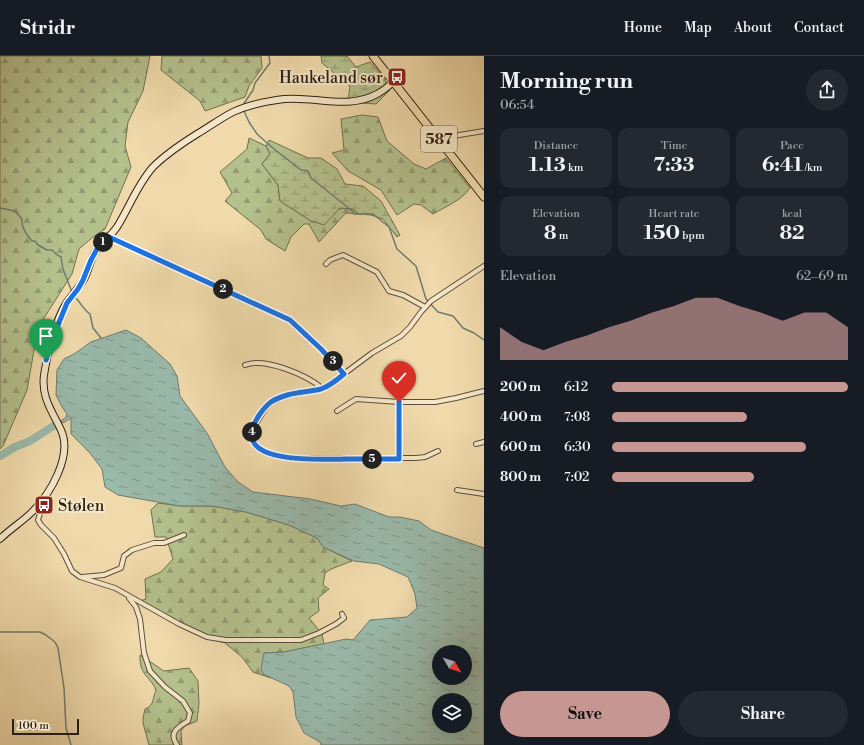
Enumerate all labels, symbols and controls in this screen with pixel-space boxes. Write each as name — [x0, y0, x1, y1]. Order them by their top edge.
text: Stridr — [20, 16, 75, 40]
text: Home — [624, 19, 662, 37]
text: Map — [684, 19, 712, 37]
text: About — [734, 19, 772, 37]
text: Contact — [794, 19, 844, 37]
bus stop icon: Haukeland sør — [386, 66, 408, 88]
place label: Haukeland sør — [279, 68, 383, 88]
text: Morning run — [500, 68, 633, 95]
button: share — [806, 69, 848, 111]
text: 06:54 — [500, 97, 535, 113]
road number: 587 — [421, 126, 457, 152]
text: Distance — [534, 139, 578, 153]
text: Time — [661, 139, 687, 153]
text: Pace — [780, 139, 804, 153]
text: 1.13 — [529, 153, 566, 178]
text: 7:33 — [653, 153, 695, 178]
text: 6:41 — [762, 153, 803, 178]
text: km — [566, 161, 583, 175]
text: /km — [803, 161, 822, 175]
text: Elevation — [532, 207, 580, 221]
text: Heart rate — [649, 207, 699, 221]
text: kcal — [782, 207, 802, 221]
text: 8 — [544, 221, 556, 246]
text: 150 — [643, 221, 680, 246]
text: 82 — [779, 221, 805, 246]
text: m — [556, 229, 568, 243]
text: bpm — [680, 229, 705, 243]
pin: 1 — [93, 232, 113, 252]
text: 1 — [100, 235, 106, 249]
text: Elevation — [500, 268, 556, 284]
text: 62–69 m — [796, 268, 848, 284]
pin: 2 — [213, 279, 233, 299]
text: 2 — [220, 282, 226, 296]
pin — [29, 319, 63, 360]
icon: arrive — [35, 325, 57, 347]
pin: 3 — [323, 351, 343, 371]
text: 3 — [330, 354, 336, 368]
pin — [382, 361, 416, 402]
icon: check — [388, 367, 410, 389]
text: 200 m — [500, 379, 541, 395]
text: 6:12 — [564, 379, 588, 395]
text: 400 m — [500, 409, 542, 425]
text: 7:08 — [564, 409, 590, 425]
pin: 4 — [242, 422, 262, 442]
text: 4 — [248, 425, 256, 439]
text: 600 m — [500, 439, 541, 455]
text: 6:30 — [564, 439, 591, 455]
pin: 5 — [362, 449, 382, 469]
text: 5 — [369, 452, 375, 466]
text: 800 m — [500, 469, 541, 485]
text: 7:02 — [564, 469, 589, 485]
bus stop icon: Stølen — [33, 494, 55, 516]
place label: Stølen — [58, 496, 105, 516]
north arrow — [432, 645, 472, 685]
map controls — [432, 645, 472, 733]
button: Save — [500, 691, 670, 737]
button: Share — [678, 691, 848, 737]
button: layers — [432, 693, 472, 733]
scale bar — [12, 717, 79, 736]
text: 100 m — [18, 719, 49, 733]

